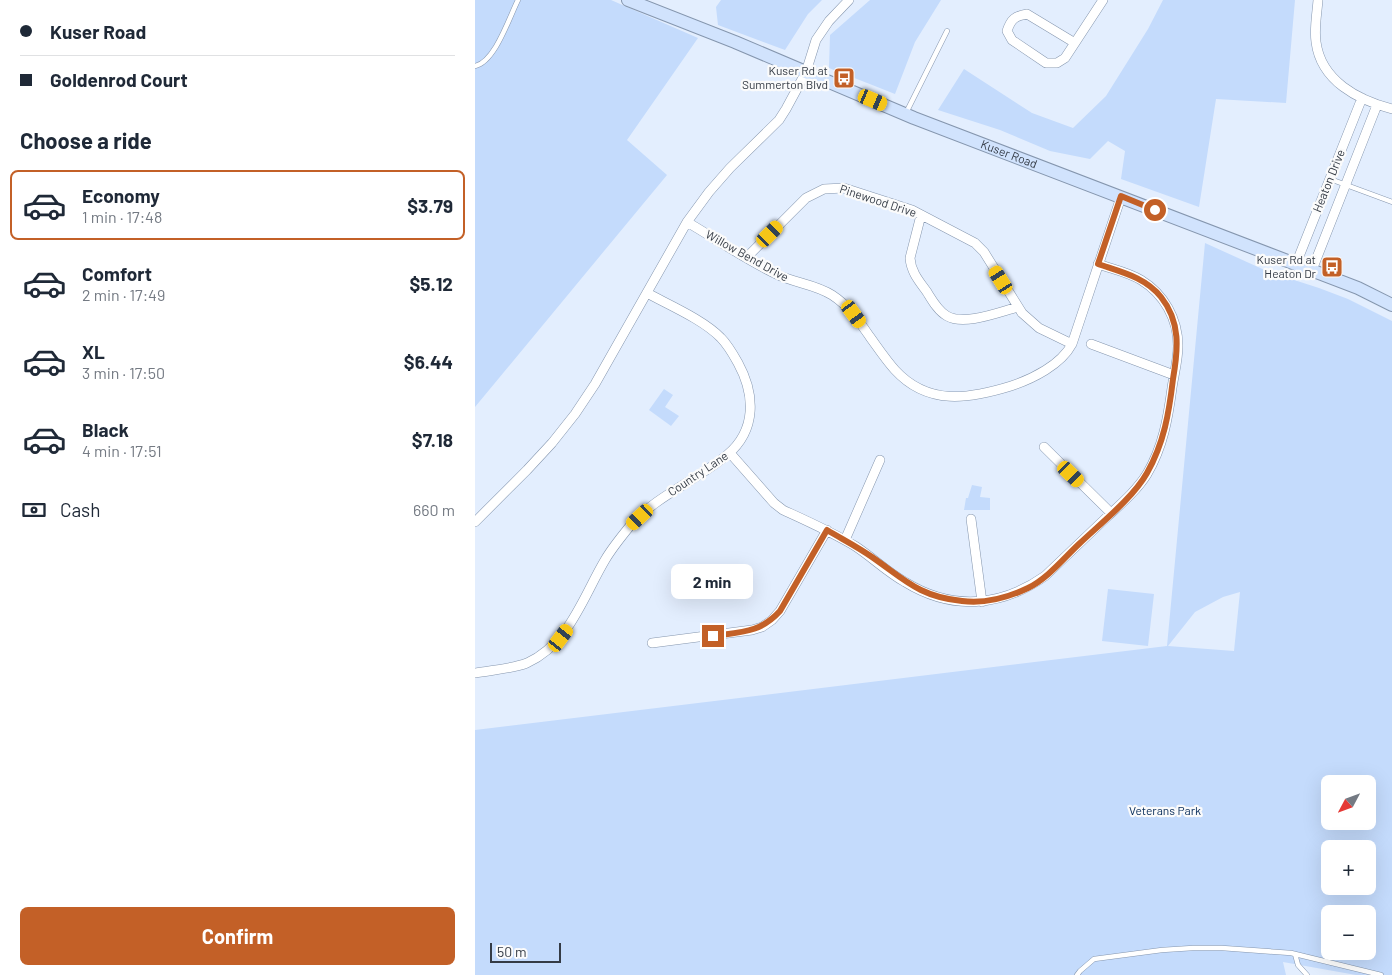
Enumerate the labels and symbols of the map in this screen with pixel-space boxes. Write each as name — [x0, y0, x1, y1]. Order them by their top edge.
place label: Kuser Rd at Summerton Blvd — [742, 63, 828, 91]
bus stop icon: Kuser Rd at Summerton Blvd — [832, 66, 856, 90]
car — [856, 87, 889, 113]
street label: Kuser Road — [979, 136, 1039, 171]
street label: Heaton Drive — [1309, 147, 1347, 214]
street label: Pinewood Drive — [838, 181, 919, 219]
route start — [1144, 199, 1166, 221]
car — [754, 218, 785, 250]
street label: Willow Bend Drive — [704, 227, 791, 284]
place label: Kuser Rd at Heaton Dr — [1257, 252, 1317, 280]
bus stop icon: Kuser Rd at Heaton Dr — [1320, 255, 1344, 279]
car — [986, 263, 1015, 297]
car — [839, 297, 868, 331]
street label: Country Lane — [665, 448, 730, 498]
car — [1055, 458, 1087, 490]
car — [623, 501, 656, 533]
callout: 2 min — [672, 564, 754, 598]
car — [545, 622, 576, 654]
route end — [702, 625, 724, 647]
north arrow — [1321, 775, 1376, 830]
park label: Veterans Park — [1129, 803, 1201, 817]
scale bar — [490, 940, 561, 963]

